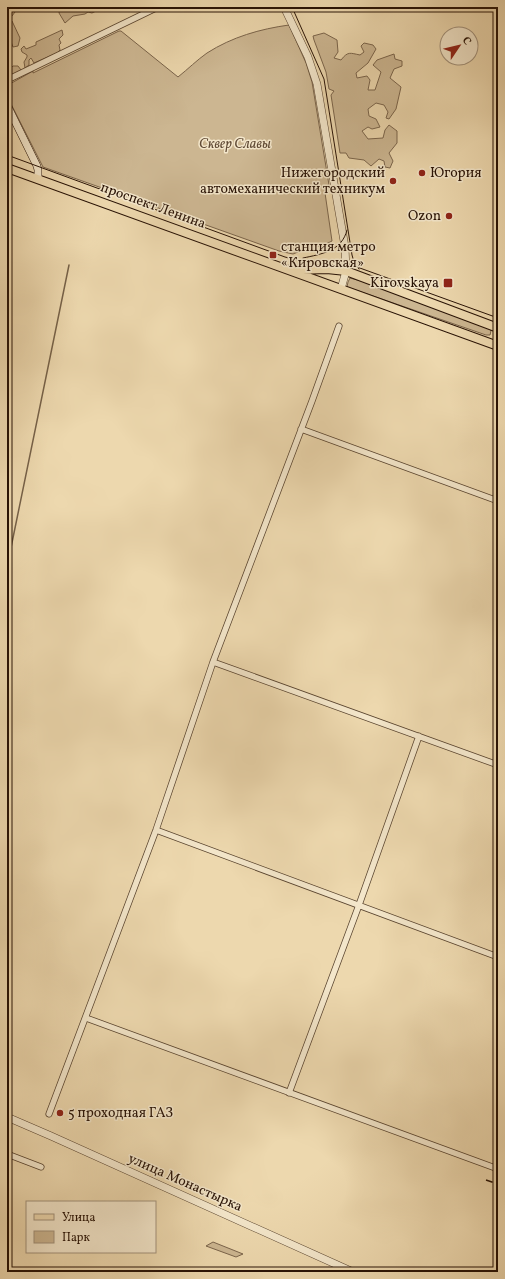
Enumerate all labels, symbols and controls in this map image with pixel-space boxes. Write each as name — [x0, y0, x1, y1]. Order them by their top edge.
north arrow — [439, 26, 479, 66]
text: С — [458, 34, 474, 48]
park label: Сквер Славы — [199, 135, 271, 154]
place label: Нижегородский автомеханический техникум — [200, 164, 385, 199]
place label: Югория — [430, 164, 481, 183]
marker: Югория — [417, 168, 427, 178]
marker: Нижегородский автомеханический техникум — [388, 176, 398, 186]
street label: проспект Ленина — [98, 178, 208, 234]
place label: Ozon — [408, 207, 441, 226]
marker: Ozon — [444, 211, 454, 221]
place label: станция метро «Кировская» — [281, 238, 376, 273]
marker: станция метро «Кировская» — [268, 250, 278, 260]
place label: Kirovskaya — [370, 274, 439, 293]
marker: Kirovskaya — [442, 277, 454, 289]
place label: 5 проходная ГАЗ — [68, 1104, 173, 1123]
marker: 5 проходная ГАЗ — [55, 1108, 65, 1118]
street label: улица Монастырка — [125, 1149, 245, 1217]
legend — [26, 1201, 156, 1253]
text: Улица — [62, 1210, 95, 1226]
text: Парк — [62, 1230, 90, 1246]

